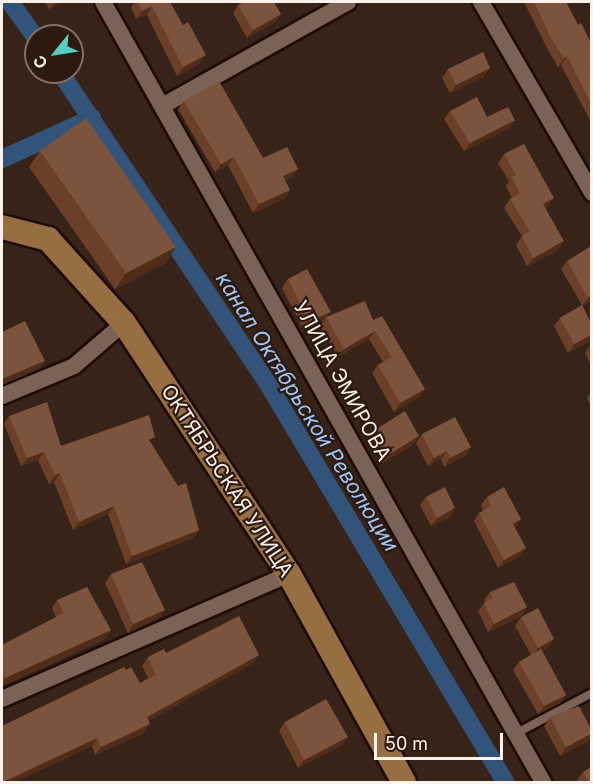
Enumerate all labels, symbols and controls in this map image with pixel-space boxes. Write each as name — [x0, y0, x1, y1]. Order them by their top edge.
north arrow — [24, 24, 84, 84]
text: С — [29, 52, 52, 72]
water label: канал Октябрьской Революции — [210, 268, 404, 556]
street label: УЛИЦА ЭМИРОВА — [288, 297, 396, 465]
street label: ОКТЯБРЬСКАЯ УЛИЦА — [156, 380, 298, 582]
scale bar — [377, 721, 506, 759]
text: 50 m — [385, 733, 428, 754]

